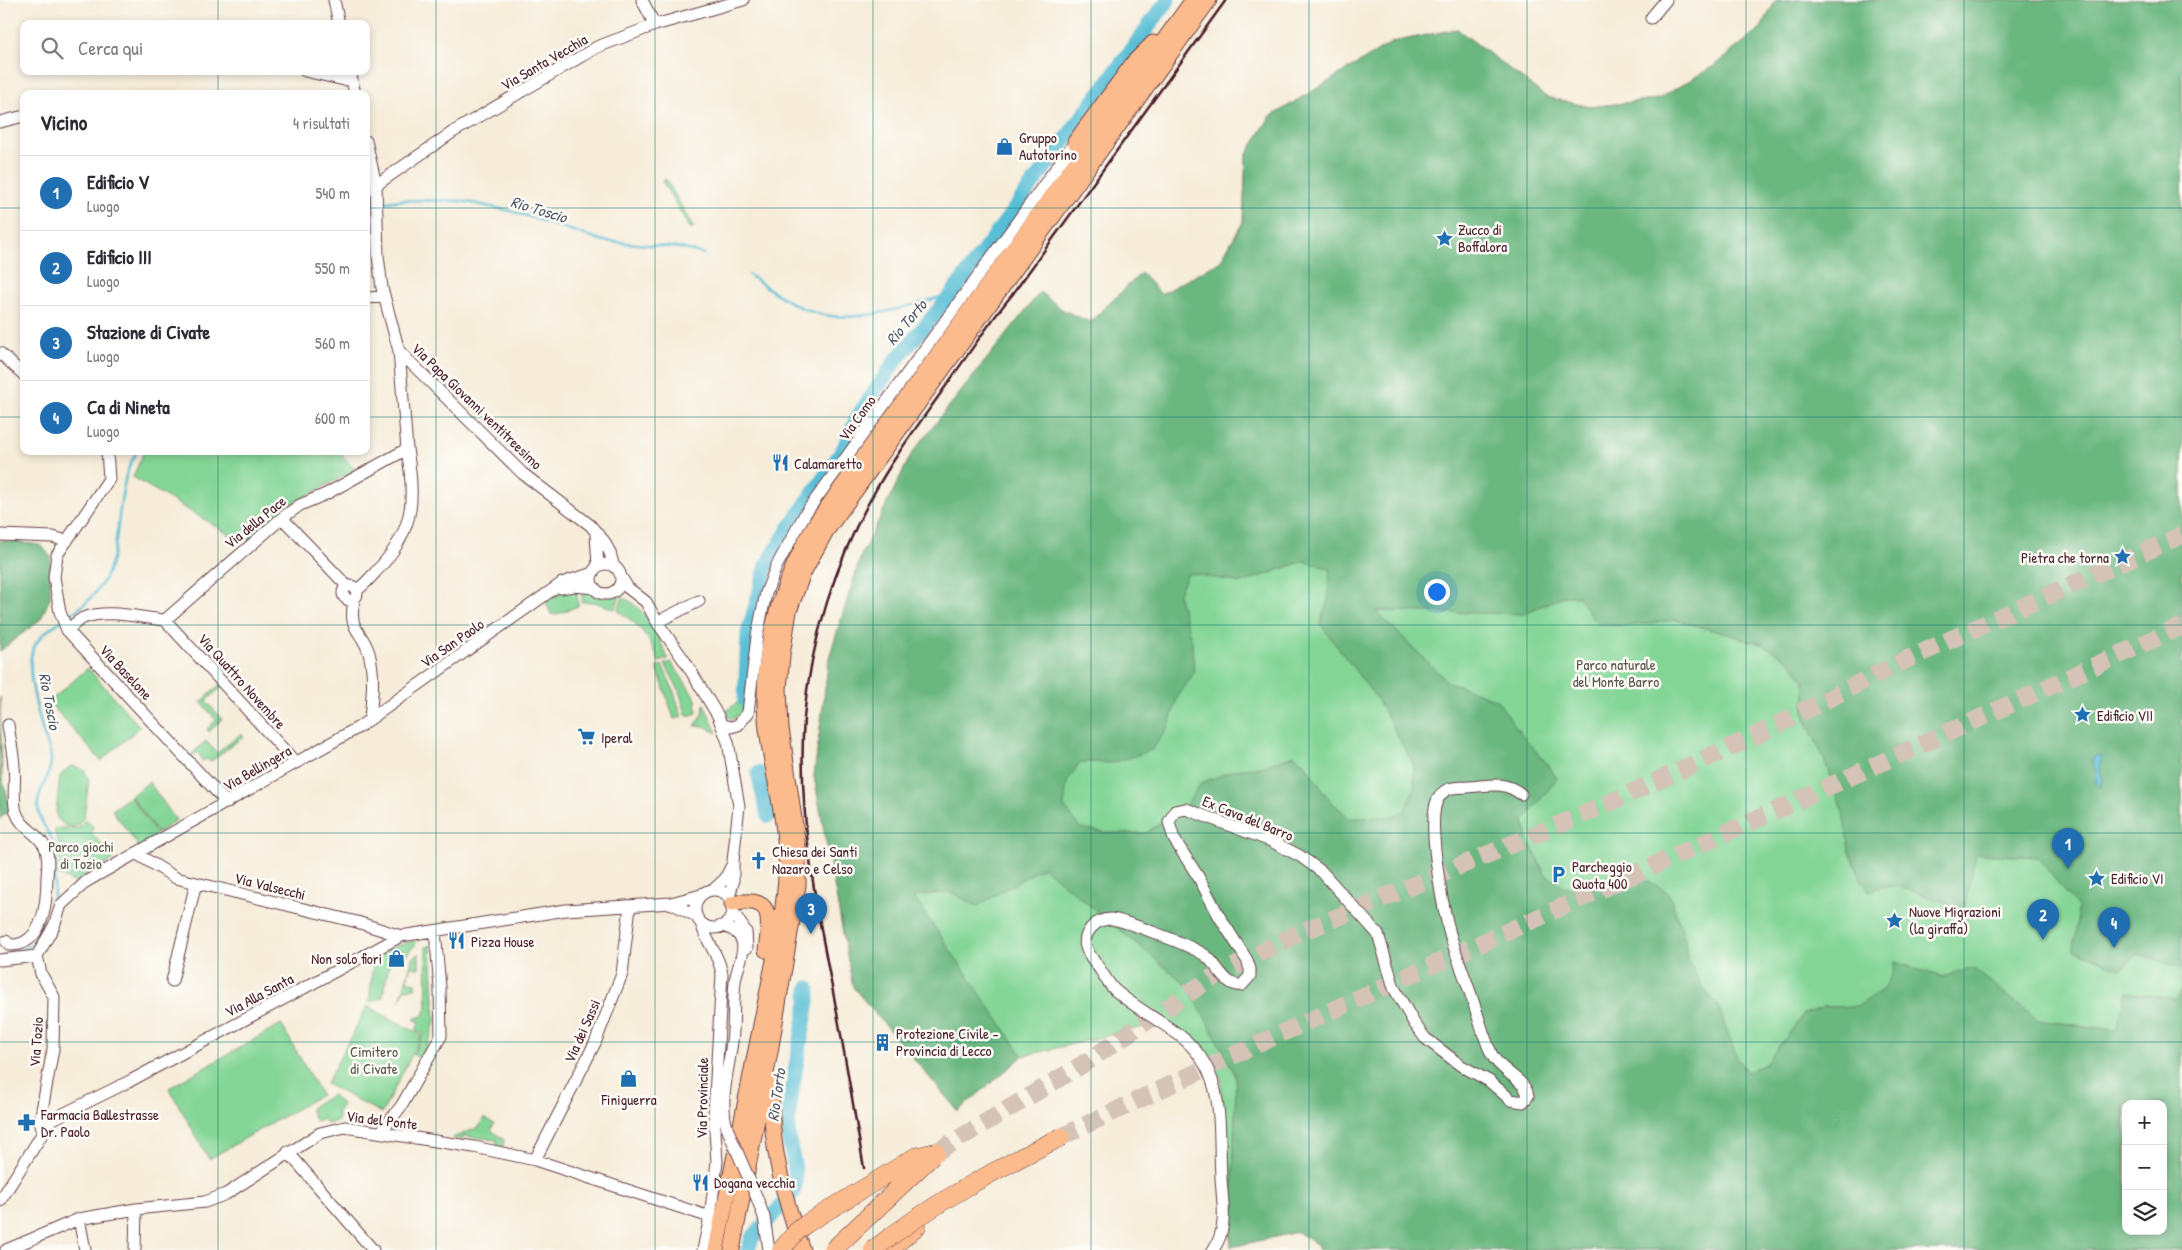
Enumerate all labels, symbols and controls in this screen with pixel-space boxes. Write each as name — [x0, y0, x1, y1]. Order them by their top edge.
search box — [20, 20, 370, 75]
street label: Via Santa Vecchia — [497, 29, 591, 95]
icon: search — [38, 34, 66, 62]
text: Cerca qui — [78, 35, 143, 61]
text: Vicino — [40, 108, 87, 137]
text: 4 risultati — [293, 112, 350, 134]
place label: Gruppo Autotorino — [1019, 127, 1077, 165]
shop icon: Gruppo Autotorino — [995, 136, 1015, 156]
text: Edificio V — [87, 169, 149, 195]
text: 1 — [53, 182, 59, 204]
text: 540 m — [316, 182, 350, 204]
water label: Rio Toscio — [508, 190, 571, 228]
text: Luogo — [87, 195, 119, 217]
place label: Zucco di Boffalora — [1458, 219, 1507, 257]
place icon: Zucco di Boffalora — [1434, 228, 1454, 248]
text: Edificio III — [87, 244, 152, 270]
text: 2 — [52, 257, 60, 279]
text: 550 m — [315, 257, 350, 279]
text: Luogo — [87, 270, 119, 292]
water label: Rio Torto — [881, 293, 932, 349]
text: Stazione di Civate — [87, 319, 210, 345]
text: 3 — [52, 332, 60, 354]
text: 560 m — [315, 332, 350, 354]
street label: Via Papa Giovanni ventitreesimo — [407, 338, 547, 474]
text: Luogo — [87, 345, 119, 367]
street label: Via Como — [833, 391, 881, 445]
text: Ca di Nineta — [87, 394, 170, 420]
text: 4 — [53, 407, 59, 429]
text: 600 m — [315, 407, 350, 429]
text: Luogo — [87, 420, 119, 442]
restaurant icon: Calamaretto — [770, 453, 790, 473]
place label: Calamaretto — [794, 453, 862, 474]
street label: Via della Pace — [220, 491, 290, 553]
place label: Pietra che torna — [2021, 547, 2109, 568]
place icon: Pietra che torna — [2113, 547, 2133, 567]
your location — [1424, 579, 1450, 605]
street label: Via San Paolo — [416, 613, 488, 673]
street label: Via Quattro Novembre — [193, 628, 291, 734]
street label: Via Baselone — [95, 640, 157, 704]
park label: Parco naturale del Monte Barro — [1573, 654, 1659, 692]
water label: Rio Toscio — [34, 671, 67, 733]
place icon: Edificio VII — [2073, 705, 2093, 725]
place label: Edificio VII — [2097, 705, 2153, 726]
supermarket icon: Iperal — [577, 727, 597, 747]
place label: Iperal — [601, 727, 633, 748]
street label: Via Bellingera — [219, 740, 295, 796]
street label: Ex Cava del Barro — [1199, 790, 1297, 846]
pin: 1 — [2052, 828, 2084, 869]
park label: Parco giochi di Tozio — [48, 836, 114, 874]
place label: Chiesa dei Santi Nazaro e Celso — [772, 841, 858, 879]
church icon: Chiesa dei Santi Nazaro e Celso — [748, 850, 768, 870]
place label: Parcheggio Quota 400 — [1572, 856, 1632, 894]
parking icon: Parcheggio Quota 400 — [1548, 865, 1568, 885]
street label: Via Valsecchi — [232, 867, 308, 905]
place icon: Edificio VI — [2087, 868, 2107, 888]
place label: Edificio VI — [2111, 868, 2163, 889]
pin: 3 — [795, 893, 827, 934]
pin: 2 — [2027, 899, 2059, 940]
place label: Nuove Migrazioni (la giraffa) — [1909, 901, 2001, 939]
pin: 4 — [2098, 907, 2130, 948]
place icon: Nuove Migrazioni (la giraffa) — [1885, 910, 1905, 930]
restaurant icon: Pizza House — [447, 931, 467, 951]
place label: Pizza House — [471, 931, 535, 952]
place label: Non solo fiori — [311, 948, 382, 969]
shop icon: Non solo fiori — [386, 948, 406, 968]
street label: Via Alla Santa — [221, 968, 297, 1022]
street label: Via dei Sassi — [559, 996, 605, 1066]
street label: Via Tozio — [24, 1016, 48, 1068]
place label: Protezione Civile - Provincia di Lecco — [896, 1023, 999, 1061]
building icon: Protezione Civile - Provincia di Lecco — [872, 1032, 892, 1052]
park label: Cimitero di Civate — [350, 1041, 398, 1079]
street label: Via Provinciale — [691, 1057, 713, 1139]
water label: Rio Torto — [761, 1066, 791, 1123]
shop icon: Finiguerra — [619, 1068, 639, 1088]
place label: Finiguerra — [600, 1089, 657, 1110]
map controls — [2122, 1100, 2167, 1235]
button: + — [2122, 1100, 2167, 1145]
place label: Farmacia Ballestrasse Dr. Paolo — [40, 1104, 159, 1142]
street label: Via del Ponte — [345, 1105, 419, 1135]
pharmacy icon: Farmacia Ballestrasse Dr. Paolo — [17, 1113, 37, 1133]
button: − — [2122, 1145, 2167, 1190]
restaurant icon: Dogana vecchia — [690, 1172, 710, 1192]
place label: Dogana vecchia — [714, 1172, 795, 1193]
button: layers — [2122, 1190, 2167, 1235]

